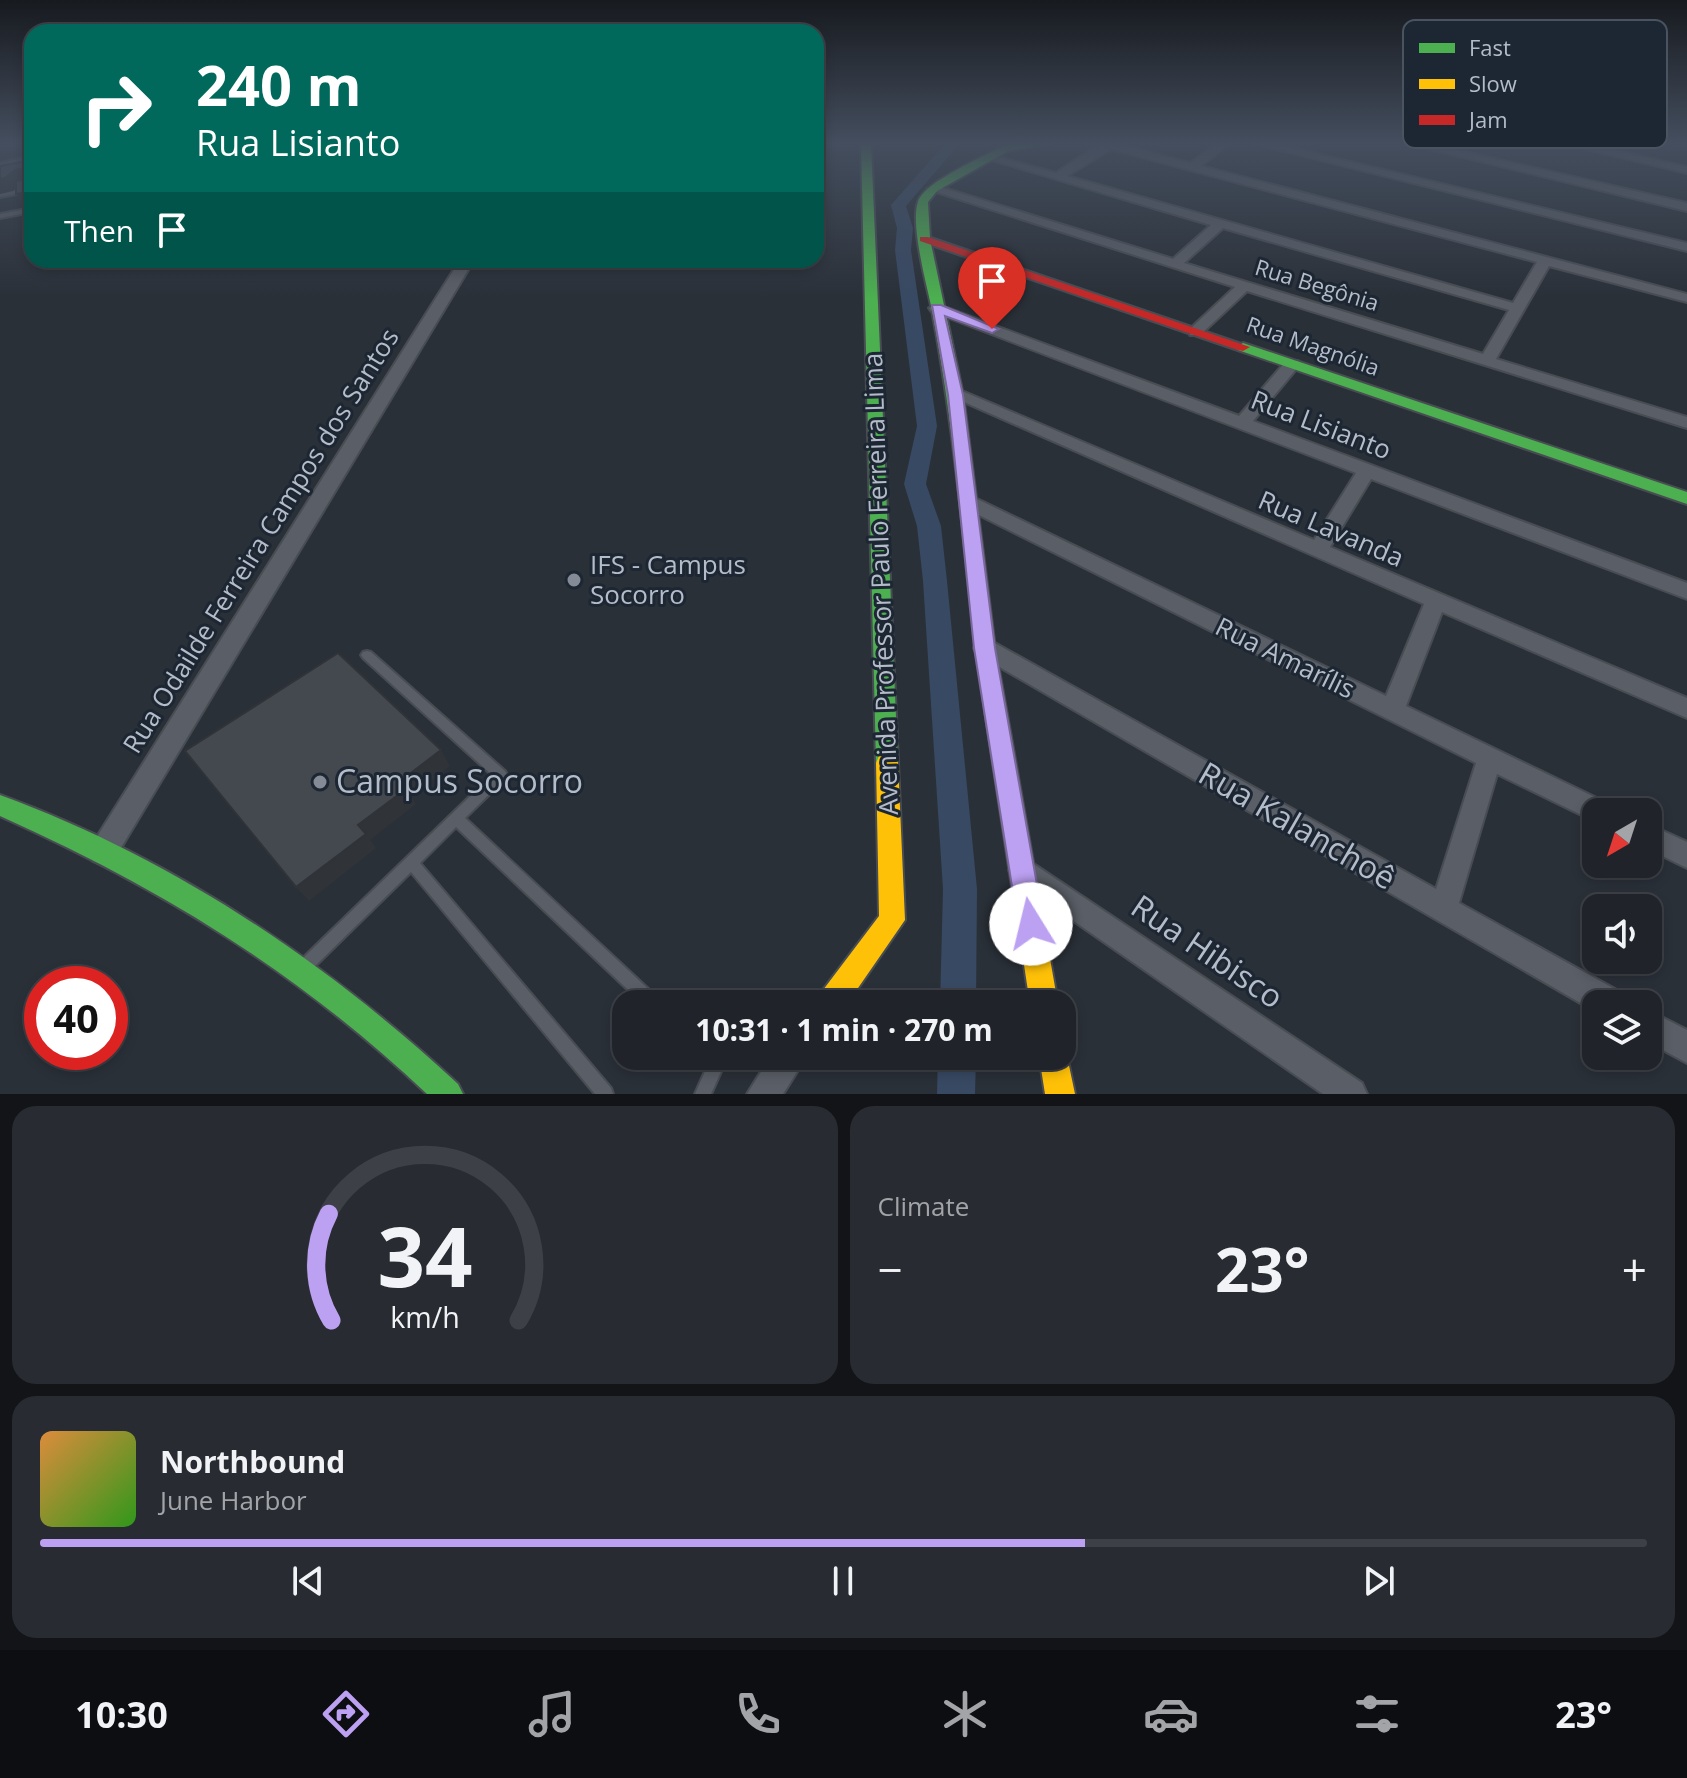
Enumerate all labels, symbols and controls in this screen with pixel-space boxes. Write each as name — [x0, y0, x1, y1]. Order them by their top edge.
legend — [1403, 20, 1667, 148]
text: Fast — [1469, 32, 1511, 62]
text: 240 m — [196, 46, 362, 122]
icon: right — [64, 56, 168, 160]
text: Slow — [1469, 68, 1517, 98]
text: Jam — [1467, 104, 1508, 134]
text: Rua Lisianto — [196, 118, 400, 167]
icon: arrive — [150, 208, 194, 252]
text: Then — [64, 210, 134, 251]
pin — [958, 247, 1026, 329]
street label: Rua Begônia — [1252, 251, 1383, 317]
icon: arrive — [970, 259, 1014, 303]
street label: Rua Magnólia — [1243, 308, 1384, 382]
street label: Rua Odailde Ferreira Campos dos Santos — [114, 321, 406, 760]
street label: Avenida Professor Paulo Ferreira Lima — [854, 352, 906, 816]
street label: Rua Lisianto — [1246, 381, 1397, 467]
street label: Rua Lavanda — [1253, 481, 1410, 575]
place label: IFS - Campus Socorro — [590, 546, 746, 612]
marker: IFS - Campus Socorro — [565, 571, 583, 589]
street label: Rua Amarílis — [1210, 608, 1361, 706]
street label: Rua Kalanchoê — [1192, 751, 1404, 898]
place label: Campus Socorro — [336, 759, 583, 802]
marker: Campus Socorro — [311, 773, 329, 791]
north arrow — [1582, 798, 1662, 878]
map controls — [1582, 798, 1662, 1070]
position arrow — [989, 882, 1073, 966]
street label: Rua Hibisco — [1123, 884, 1292, 1017]
button: sound — [1582, 894, 1662, 974]
speed limit sign: 40 — [24, 966, 128, 1070]
button: layers — [1582, 990, 1662, 1070]
text: 10:31 · 1 min · 270 m — [695, 1009, 993, 1050]
text: Climate — [878, 1188, 969, 1224]
text: 34 — [377, 1198, 472, 1311]
text: 23° — [1215, 1228, 1309, 1310]
text: − — [878, 1239, 903, 1299]
text: + — [1622, 1239, 1647, 1299]
text: km/h — [390, 1297, 459, 1336]
text: Northbound — [160, 1441, 345, 1482]
text: June Harbor — [160, 1482, 307, 1518]
icon: previous — [286, 1559, 330, 1603]
icon: pause — [821, 1559, 865, 1603]
icon: next — [1357, 1559, 1401, 1603]
icon: directions — [318, 1686, 374, 1742]
icon: music — [524, 1686, 580, 1742]
icon: phone — [730, 1686, 786, 1742]
icon: climate — [937, 1686, 993, 1742]
icon: car — [1143, 1686, 1199, 1742]
icon: filters — [1349, 1686, 1405, 1742]
text: 10:30 — [75, 1690, 168, 1739]
text: 23° — [1555, 1690, 1612, 1739]

